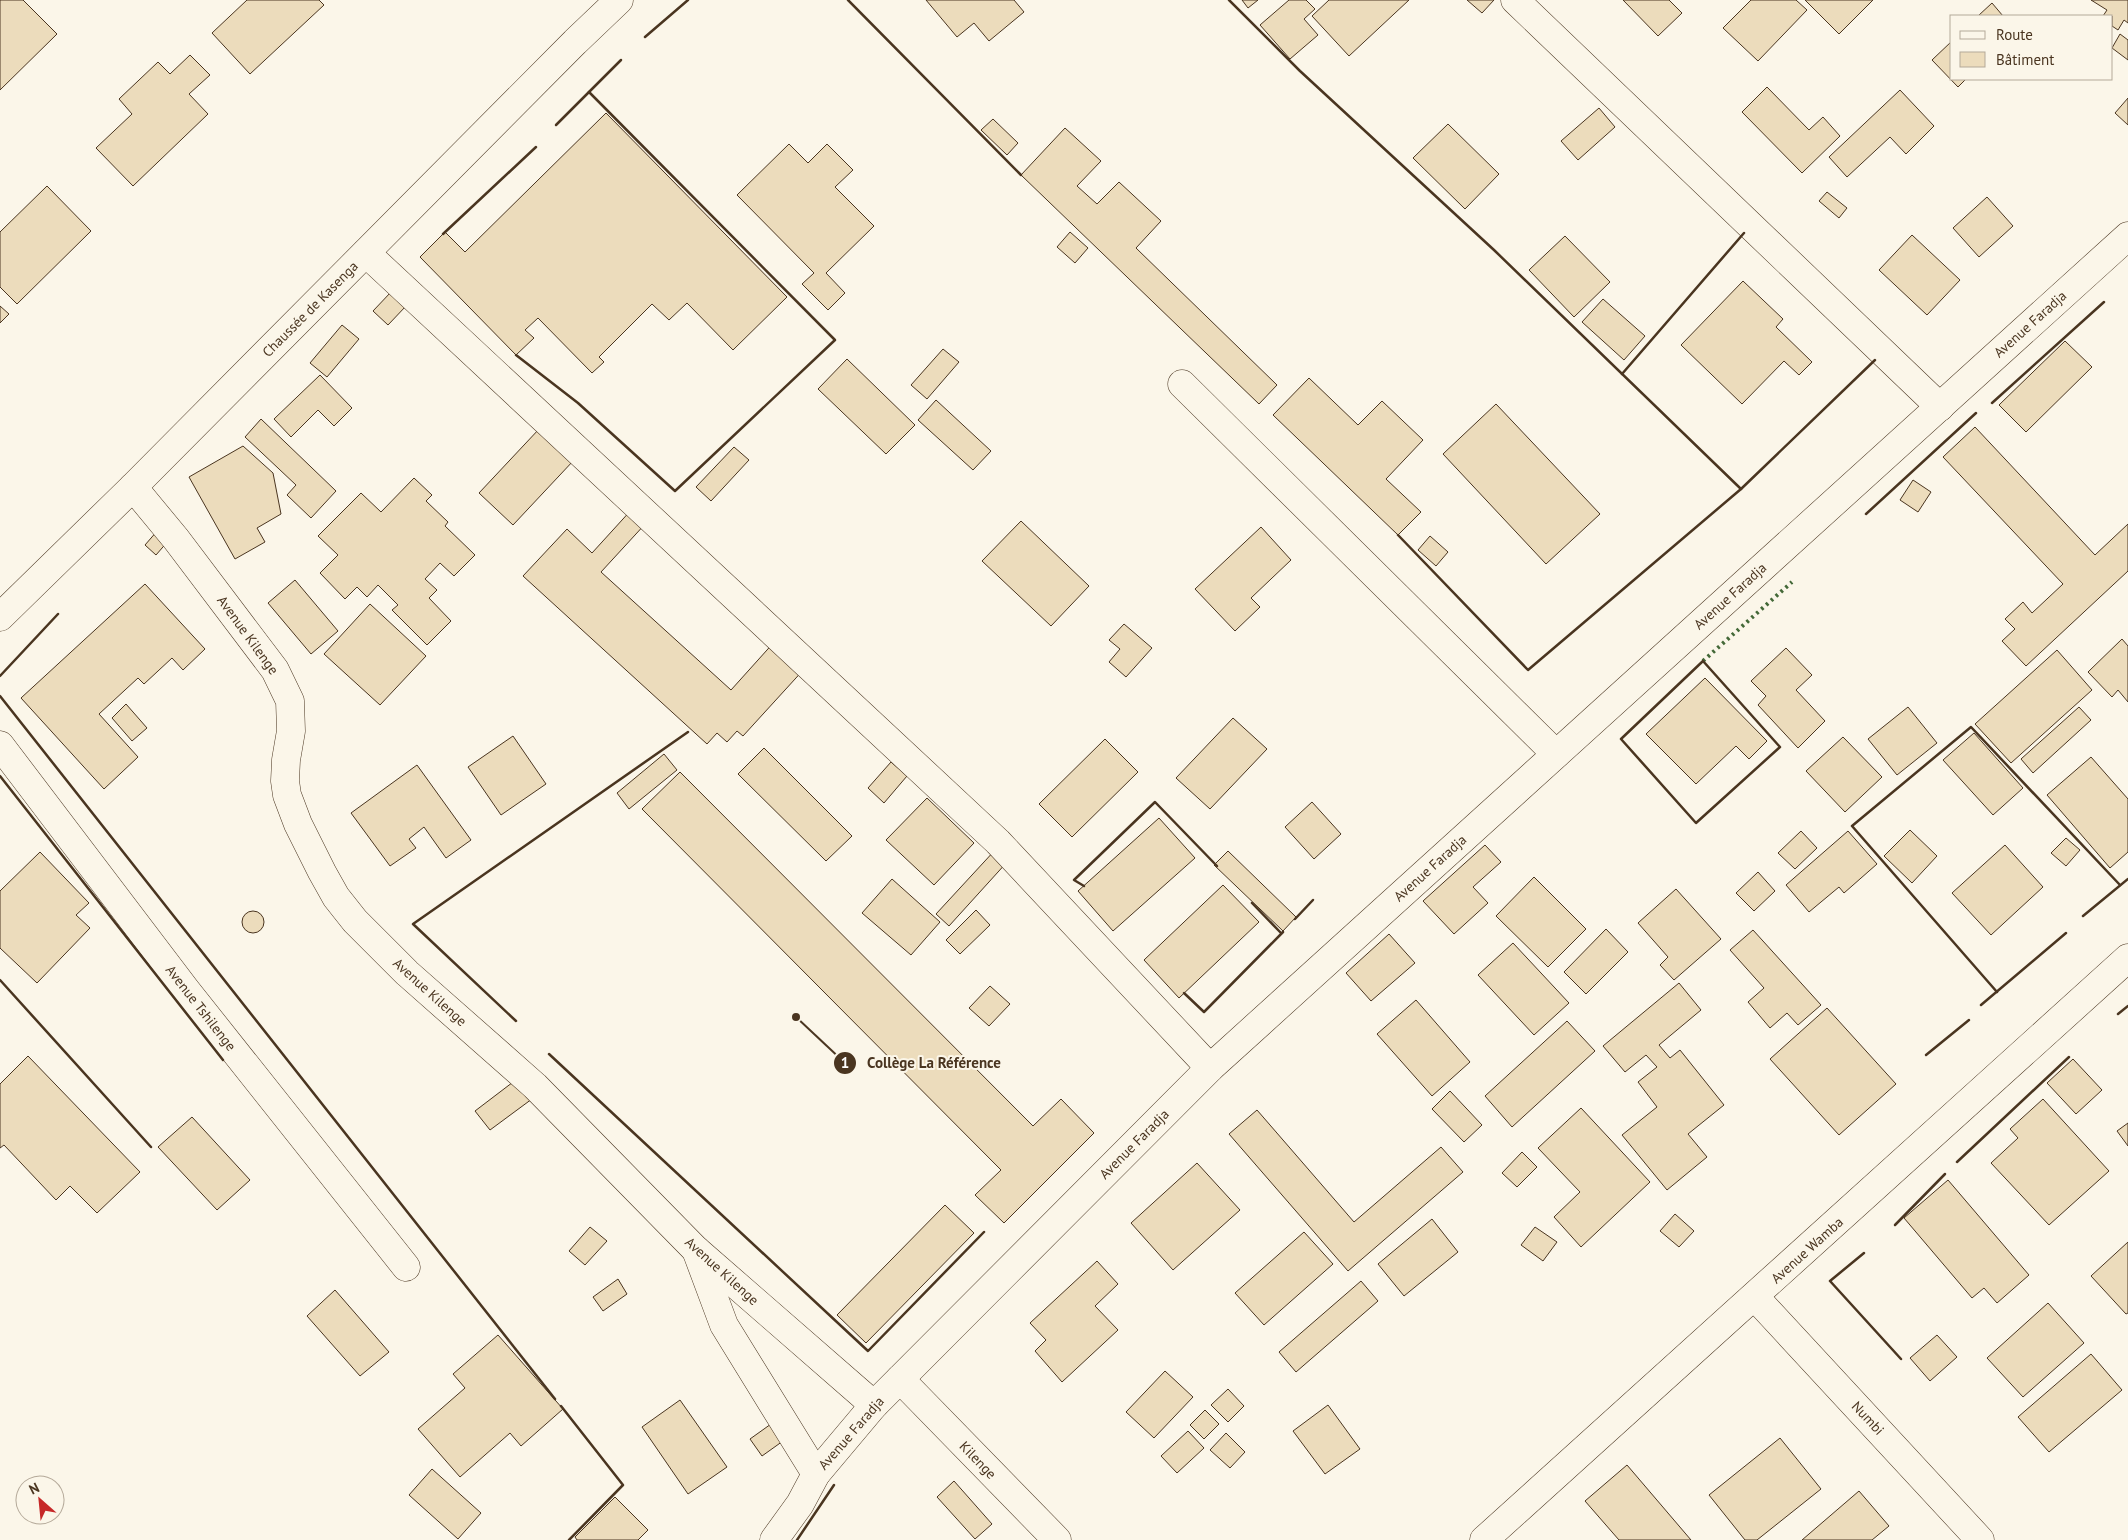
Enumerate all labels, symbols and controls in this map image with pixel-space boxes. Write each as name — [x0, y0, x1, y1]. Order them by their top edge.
legend — [1950, 15, 2113, 80]
text: Route — [1996, 25, 2033, 44]
text: Bâtiment — [1996, 50, 2054, 69]
street label: Chaussée de Kasenga — [258, 257, 362, 361]
street label: Avenue Faradja — [1990, 287, 2070, 361]
street label: Avenue Faradja — [1690, 559, 1770, 633]
street label: Avenue Kilenge — [213, 592, 283, 678]
street label: Avenue Faradja — [1390, 831, 1470, 905]
street label: Avenue Kilenge — [389, 954, 471, 1030]
street label: Avenue Tshilenge — [162, 961, 240, 1055]
callout: Collège La Référence — [833, 1048, 1011, 1078]
text: 1 — [841, 1053, 849, 1072]
text: Collège La Référence — [867, 1053, 1001, 1072]
street label: Avenue Faradja — [1095, 1105, 1173, 1183]
street label: Avenue Wamba — [1767, 1213, 1847, 1287]
street label: Avenue Kilenge — [681, 1233, 763, 1309]
street label: Avenue Faradja — [814, 1393, 888, 1473]
street label: Numbi — [1848, 1397, 1888, 1439]
street label: Kilenge — [956, 1437, 1000, 1483]
north arrow — [15, 1475, 65, 1525]
text: N — [26, 1478, 42, 1499]

